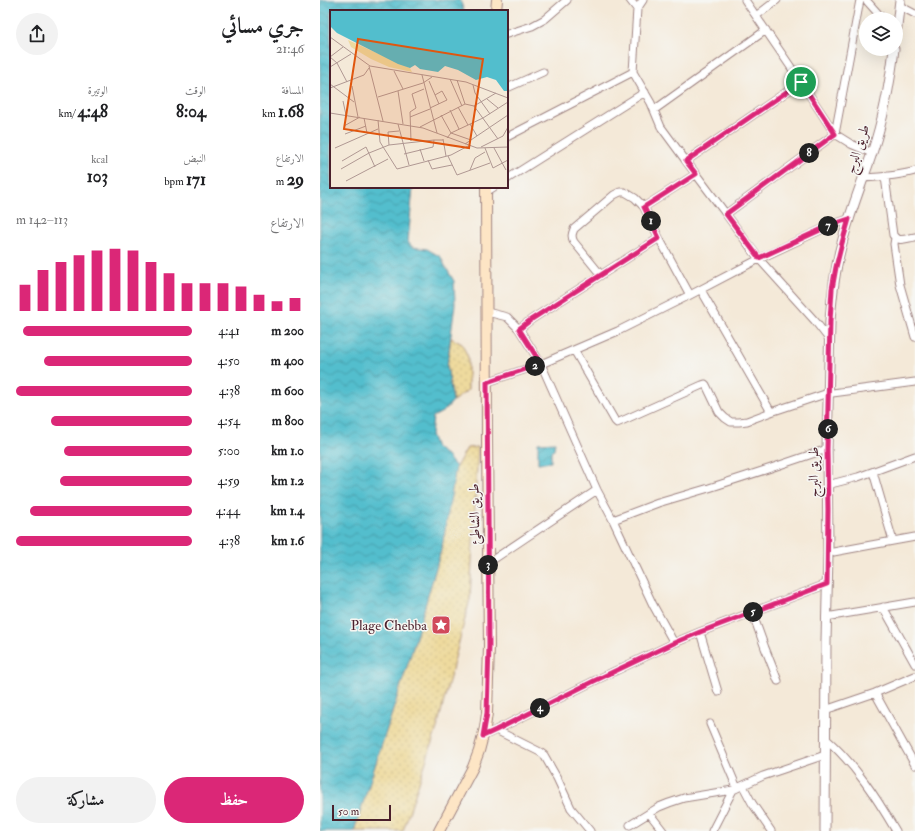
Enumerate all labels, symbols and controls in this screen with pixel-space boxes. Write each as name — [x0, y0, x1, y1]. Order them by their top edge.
inset map — [330, 10, 508, 188]
text: جري مسائي — [221, 12, 304, 40]
map controls — [859, 12, 903, 56]
button: layers — [859, 12, 903, 56]
button: share — [16, 13, 58, 55]
text: 21:46 — [276, 41, 304, 57]
pin — [784, 65, 818, 99]
icon: arrive — [790, 71, 812, 93]
text: الوتيرة — [88, 84, 108, 97]
text: الوقت — [185, 84, 206, 97]
text: المسافة — [282, 84, 304, 97]
text: 4:48 — [77, 101, 108, 122]
text: 8:04 — [176, 101, 206, 122]
text: 1.68 — [278, 101, 304, 122]
text: /km — [59, 107, 77, 120]
text: km — [262, 107, 278, 120]
street label: طريق البرج — [842, 122, 877, 177]
pin: 8 — [799, 143, 819, 163]
text: 8 — [806, 146, 812, 159]
text: النبض — [183, 152, 206, 165]
text: الارتفاع — [275, 152, 304, 165]
text: kcal — [91, 153, 108, 166]
text: 103 — [87, 166, 108, 187]
text: 171 — [186, 169, 206, 190]
text: 29 — [287, 169, 304, 190]
text: bpm — [164, 175, 186, 188]
text: m — [276, 175, 287, 188]
pin: 1 — [641, 211, 661, 231]
text: 113–142 m — [16, 212, 68, 228]
text: 1 — [649, 214, 653, 227]
text: الارتفاع — [270, 215, 304, 231]
pin: 7 — [818, 216, 838, 236]
text: 7 — [825, 219, 831, 232]
text: 4:41 — [218, 323, 240, 339]
text: 200 m — [271, 323, 304, 339]
text: 4:50 — [218, 353, 240, 369]
text: 400 m — [271, 353, 304, 369]
pin: 2 — [525, 356, 545, 376]
text: 2 — [532, 359, 538, 372]
text: 4:38 — [219, 383, 240, 399]
text: 600 m — [271, 383, 304, 399]
text: 4:54 — [217, 413, 240, 429]
text: 800 m — [272, 413, 304, 429]
pin: 6 — [818, 419, 838, 439]
text: 6 — [825, 422, 831, 435]
text: 5:00 — [218, 443, 240, 459]
text: 1.0 km — [271, 443, 304, 459]
street label: طريق البرج — [805, 446, 826, 497]
text: 4:59 — [217, 473, 240, 489]
text: 1.2 km — [271, 473, 304, 489]
street label: طريق الشاطئ — [465, 483, 485, 545]
text: 4:44 — [216, 503, 240, 519]
text: 1.4 km — [271, 503, 304, 519]
text: 4:38 — [219, 533, 240, 549]
text: 1.6 km — [271, 533, 304, 549]
pin: 3 — [478, 555, 498, 575]
text: 3 — [486, 558, 490, 571]
pin: 5 — [743, 602, 763, 622]
text: 5 — [751, 605, 755, 618]
place icon: Plage Chebba — [430, 614, 452, 636]
place label: Plage Chebba — [351, 617, 427, 634]
pin: 4 — [530, 698, 550, 718]
text: 4 — [537, 701, 543, 714]
button: مشاركة — [16, 777, 156, 823]
button: حفظ — [164, 777, 304, 823]
scale bar — [332, 803, 391, 822]
text: 50 m — [338, 805, 359, 818]

